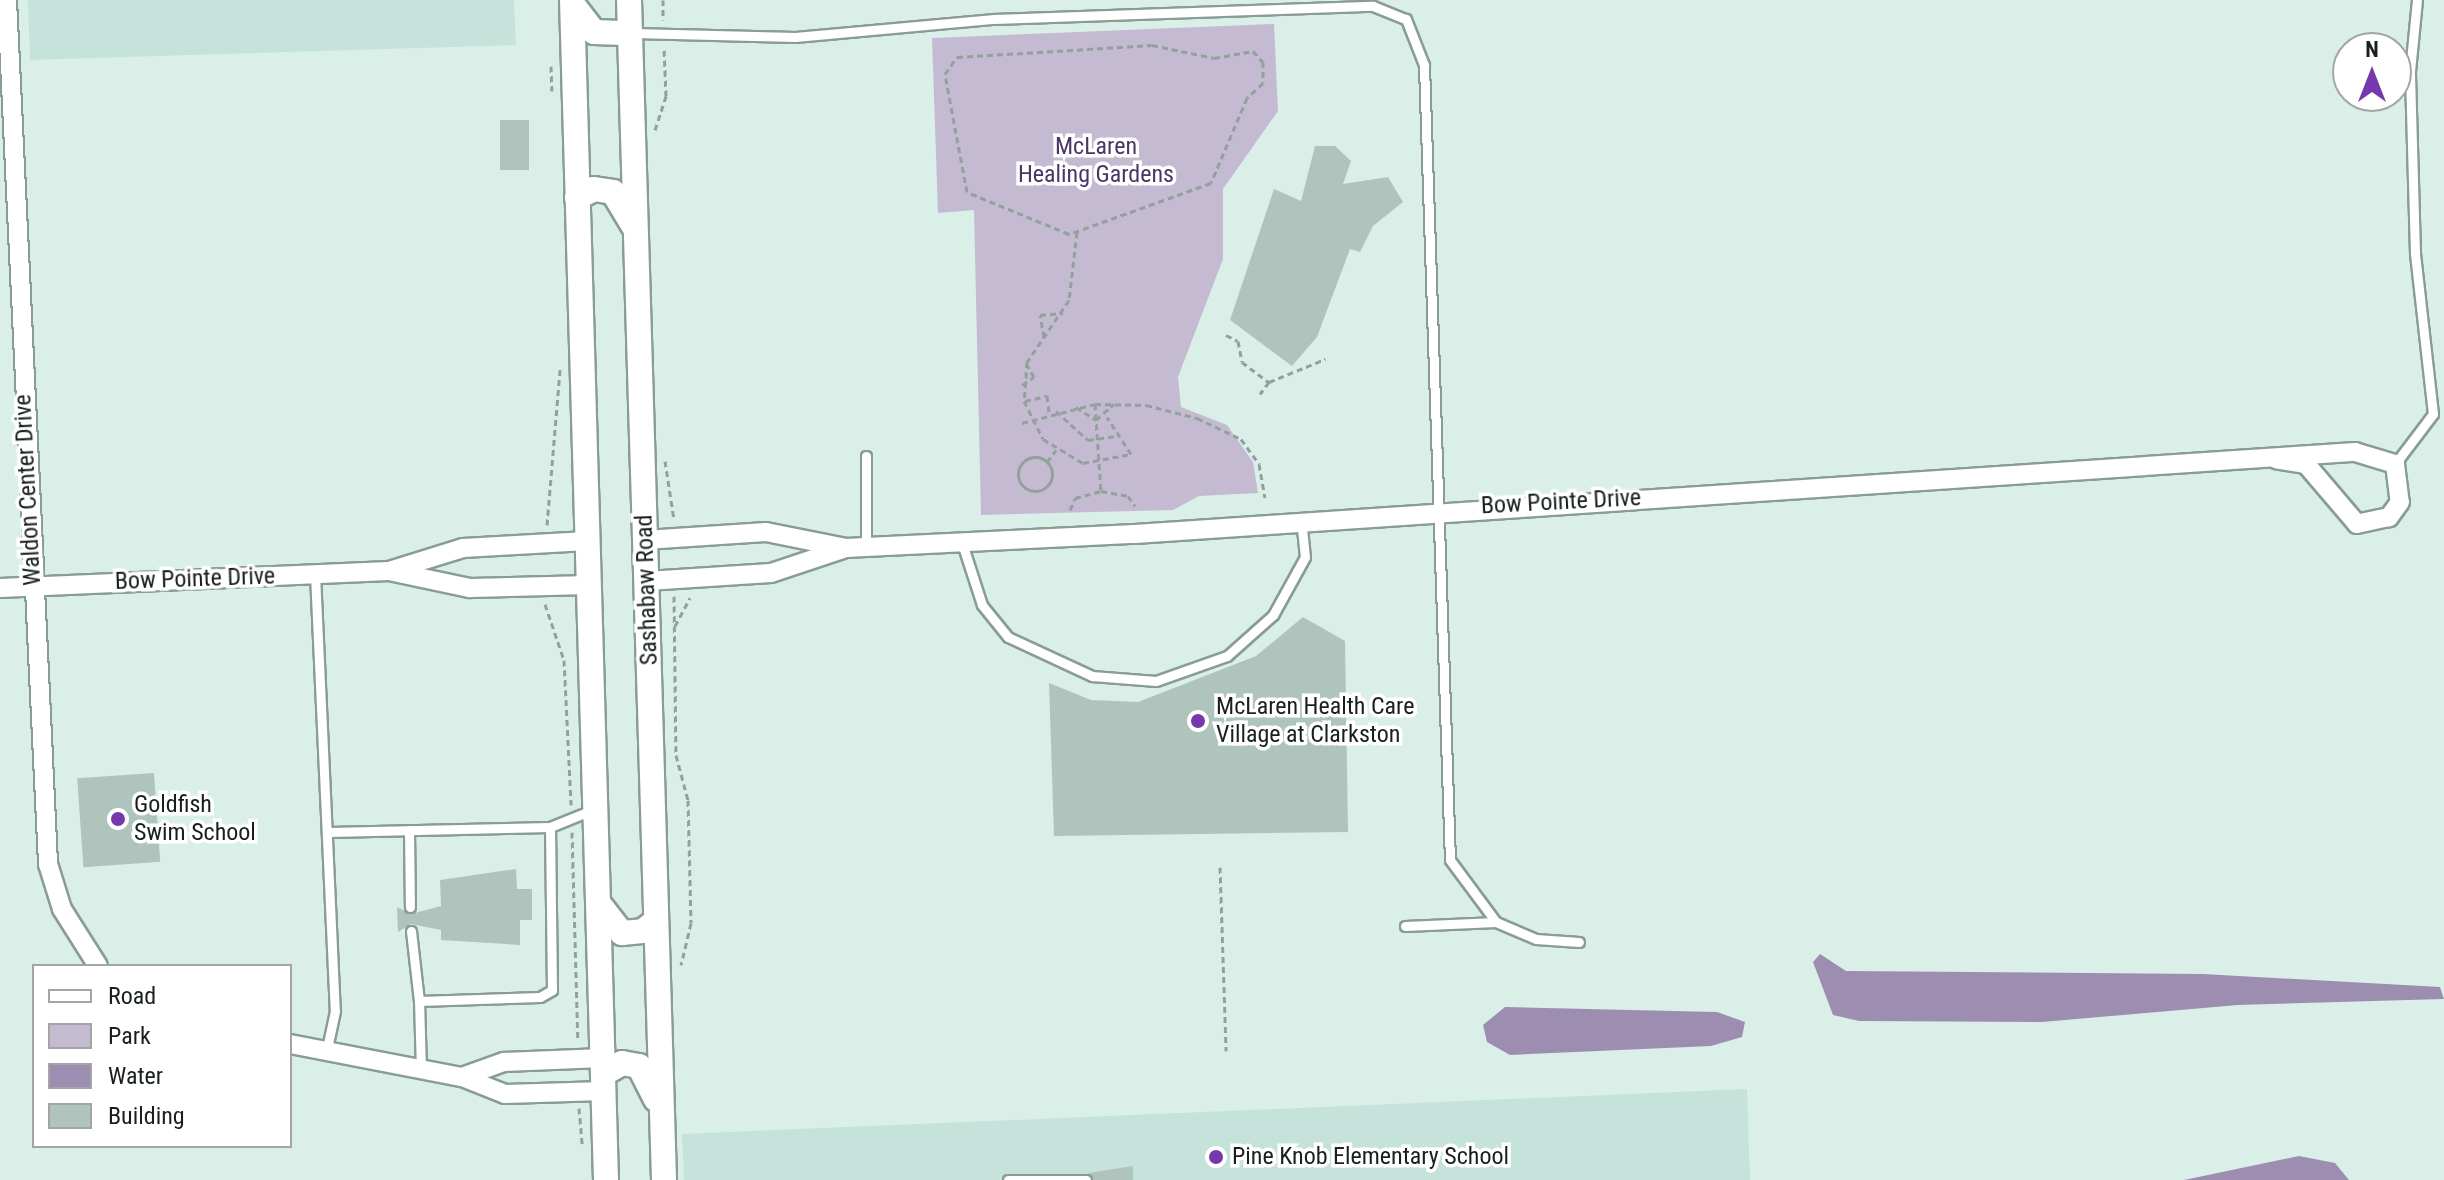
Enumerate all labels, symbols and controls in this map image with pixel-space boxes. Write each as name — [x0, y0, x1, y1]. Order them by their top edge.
north arrow — [2332, 32, 2412, 112]
text: N — [2365, 37, 2379, 62]
park label: McLaren Healing Gardens — [1018, 133, 1174, 189]
street label: Waldon Center Drive — [9, 394, 47, 586]
street label: Bow Pointe Drive — [1480, 483, 1642, 521]
street label: Sashabaw Road — [630, 514, 664, 666]
street label: Bow Pointe Drive — [114, 562, 276, 596]
place label: McLaren Health Care Village at Clarkston — [1216, 693, 1414, 749]
marker: McLaren Health Care Village at Clarkston — [1187, 710, 1209, 732]
place label: Goldfish Swim School — [134, 791, 256, 847]
marker: Goldfish Swim School — [109, 810, 127, 828]
legend — [32, 964, 292, 1148]
text: Road — [108, 982, 156, 1010]
text: Park — [108, 1022, 151, 1050]
text: Water — [108, 1062, 163, 1090]
text: Building — [108, 1102, 185, 1130]
place label: Pine Knob Elementary School — [1232, 1143, 1509, 1171]
marker: Pine Knob Elementary School — [1207, 1148, 1225, 1166]

